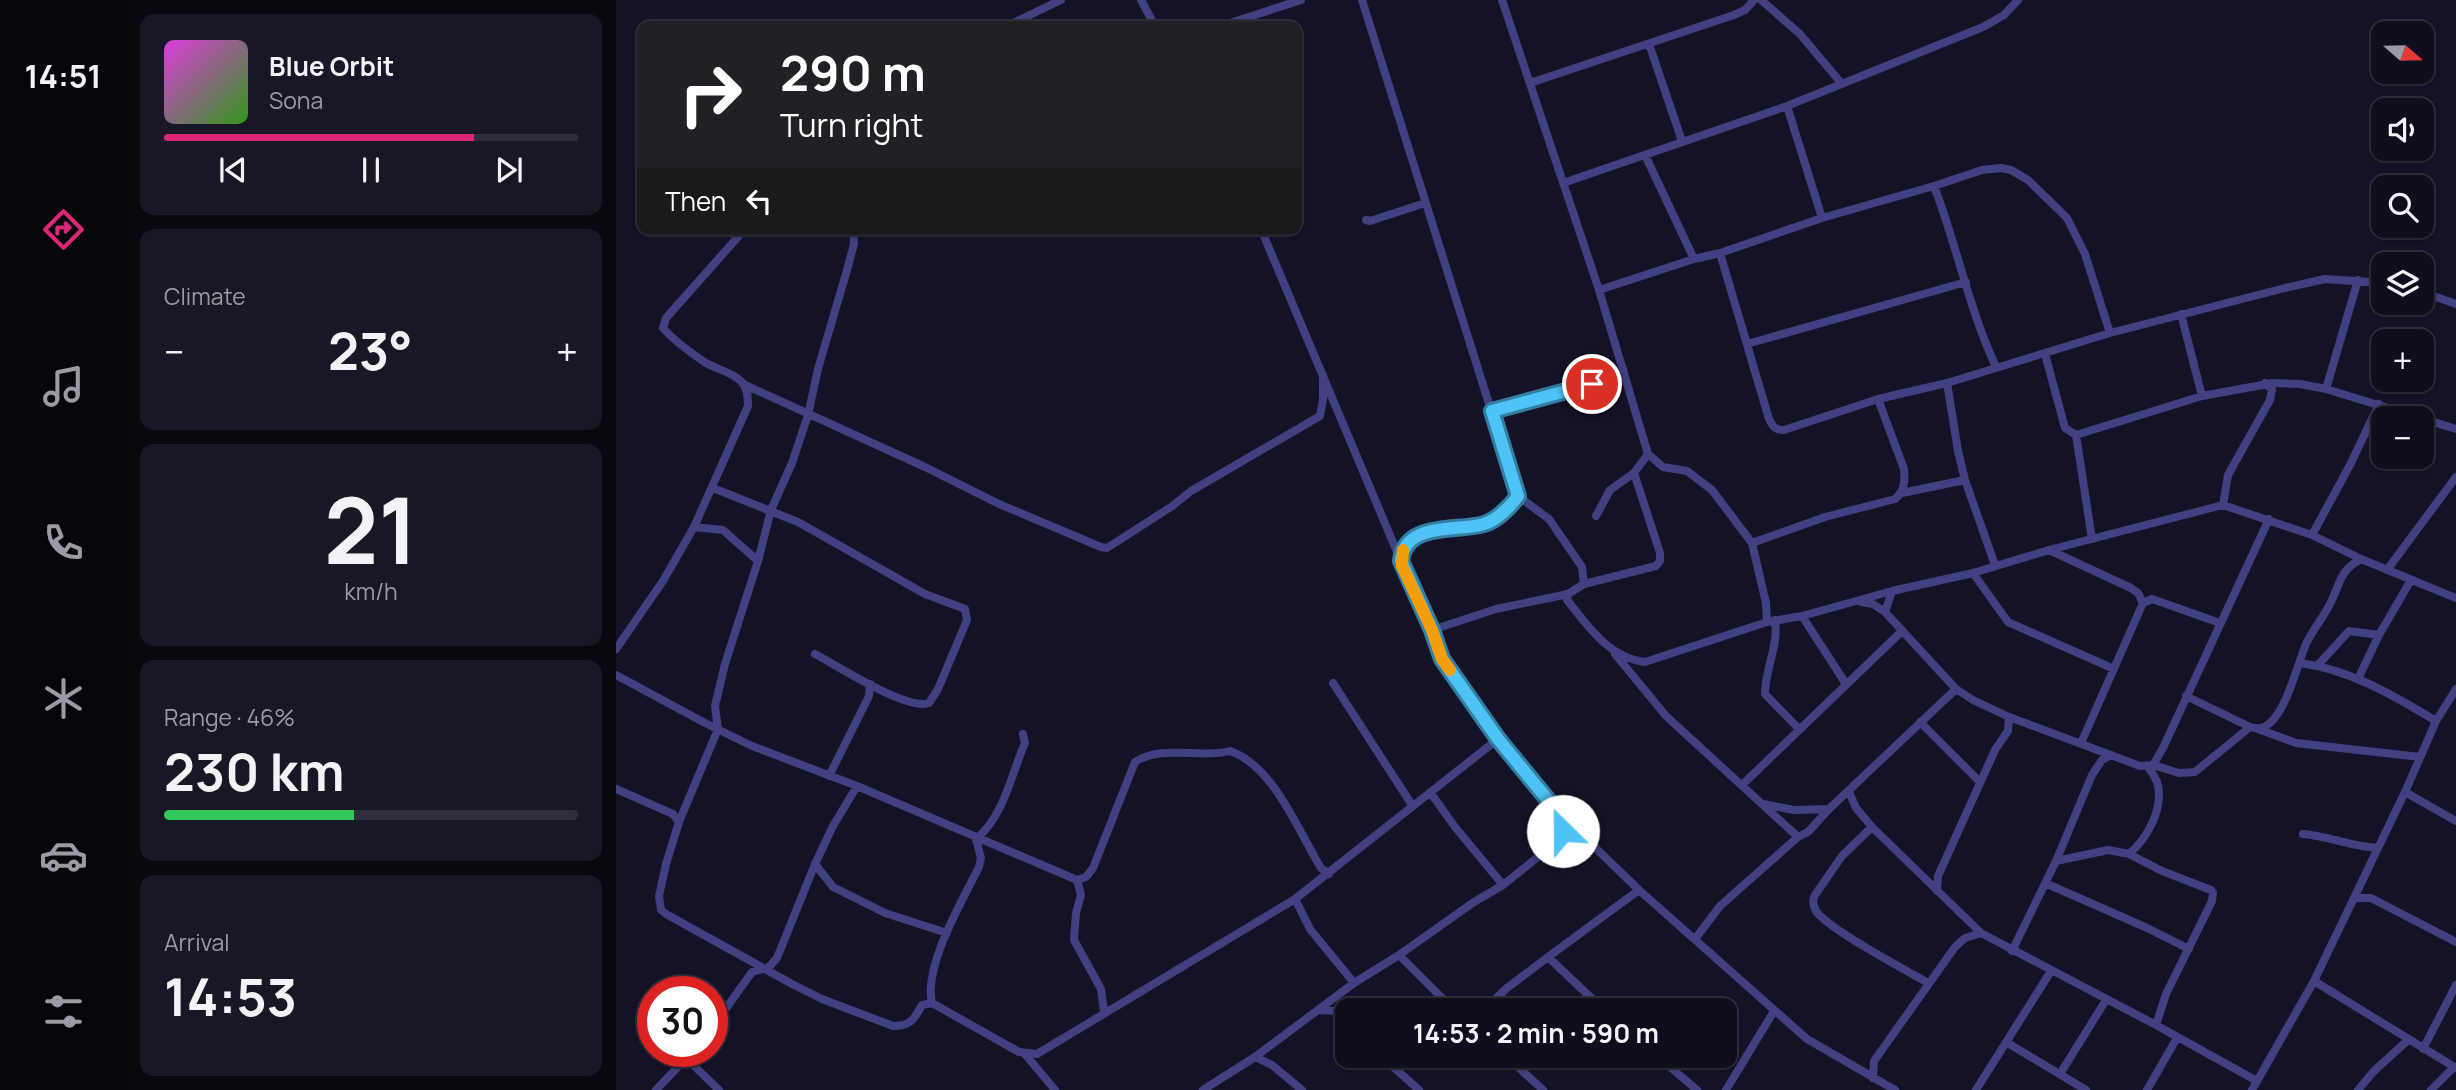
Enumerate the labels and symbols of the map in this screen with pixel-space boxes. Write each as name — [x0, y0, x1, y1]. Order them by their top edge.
north arrow — [2371, 21, 2434, 84]
pin — [1562, 354, 1622, 414]
position arrow — [1526, 794, 1600, 868]
speed limit sign: 30 — [637, 976, 728, 1067]

